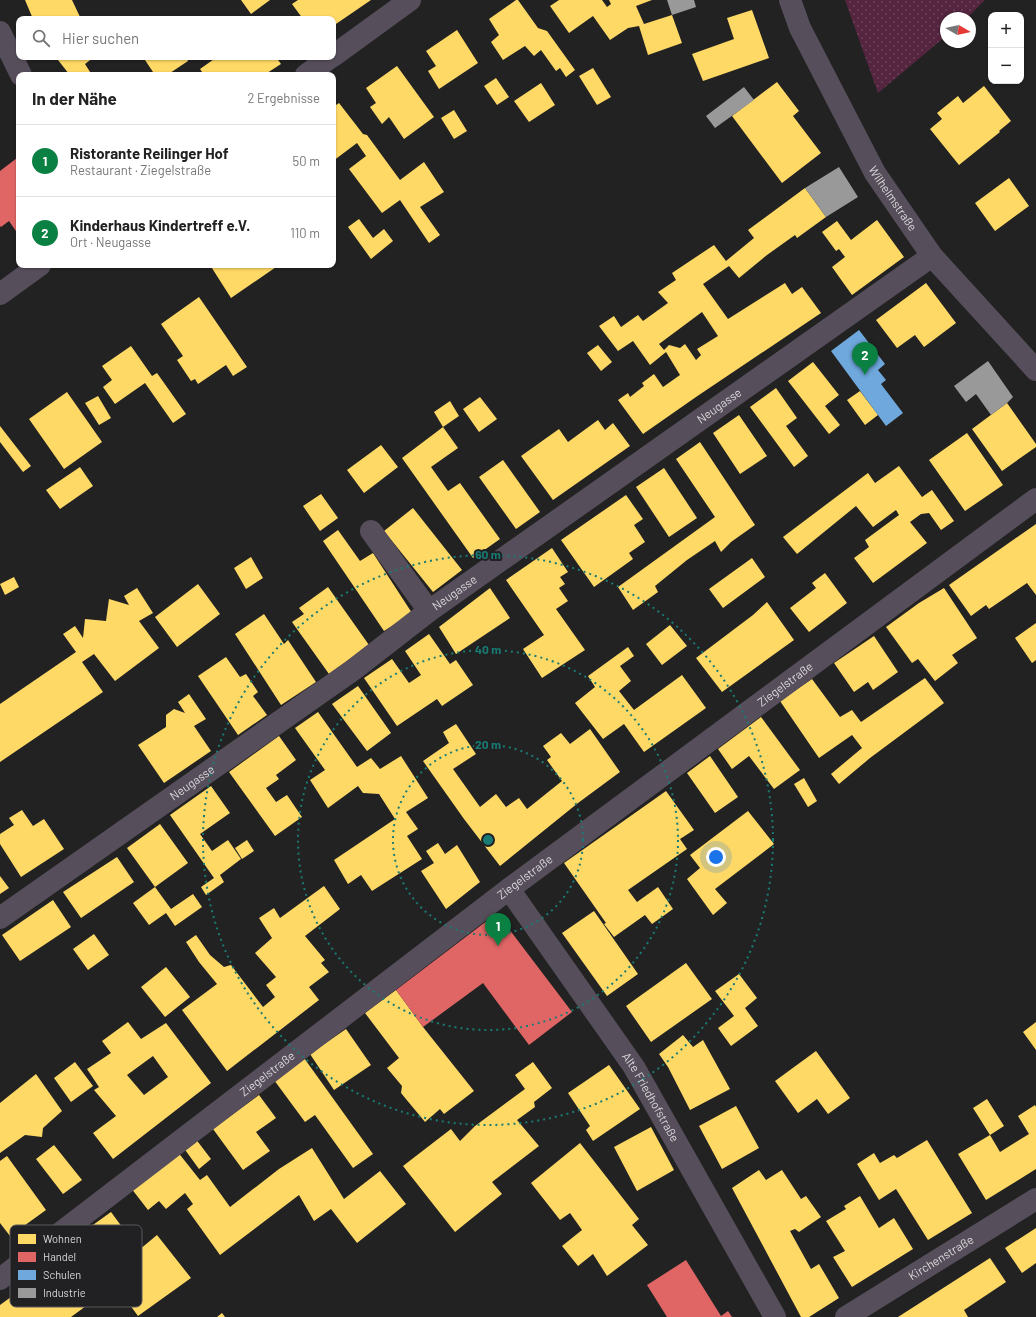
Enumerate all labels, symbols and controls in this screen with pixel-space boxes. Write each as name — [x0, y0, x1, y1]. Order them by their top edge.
north arrow — [940, 12, 976, 48]
map controls — [988, 12, 1024, 84]
button: + — [988, 12, 1024, 48]
search box — [16, 16, 336, 60]
icon: search — [30, 27, 52, 49]
text: Hier suchen — [62, 29, 139, 47]
button: − — [988, 48, 1024, 84]
text: In der Nähe — [32, 88, 117, 108]
text: 2 Ergebnisse — [247, 90, 320, 106]
text: Ristorante Reilinger Hof — [70, 144, 229, 162]
text: 1 — [43, 153, 47, 169]
text: 50 m — [293, 153, 320, 169]
text: Restaurant · Ziegelstraße — [70, 162, 211, 178]
street label: Wilhelmstraße — [867, 163, 921, 233]
text: Kinderhaus Kindertreff e.V. — [70, 216, 250, 234]
text: 2 — [41, 225, 49, 241]
text: 110 m — [290, 225, 320, 241]
text: Ort · Neugasse — [70, 234, 151, 250]
pin: 2 — [852, 342, 878, 375]
street label: Neugasse — [694, 385, 744, 426]
text: 60 m — [475, 547, 501, 561]
street label: Neugasse — [429, 572, 479, 613]
text: 40 m — [475, 642, 501, 656]
street label: Ziegelstraße — [754, 659, 815, 709]
text: 20 m — [475, 737, 501, 751]
street label: Neugasse — [167, 762, 217, 803]
centre of rings — [481, 833, 495, 847]
your location — [706, 847, 726, 867]
street label: Ziegelstraße — [494, 851, 555, 902]
pin: 1 — [485, 913, 511, 946]
street label: Ziegelstraße — [237, 1048, 297, 1099]
street label: Alte Friedhofstraße — [620, 1049, 683, 1144]
legend — [10, 1225, 142, 1307]
text: Wohnen — [43, 1232, 82, 1245]
street label: Kirchenstraße — [906, 1232, 976, 1283]
text: Handel — [43, 1250, 76, 1263]
text: Schulen — [43, 1268, 81, 1281]
text: Industrie — [43, 1286, 86, 1299]

